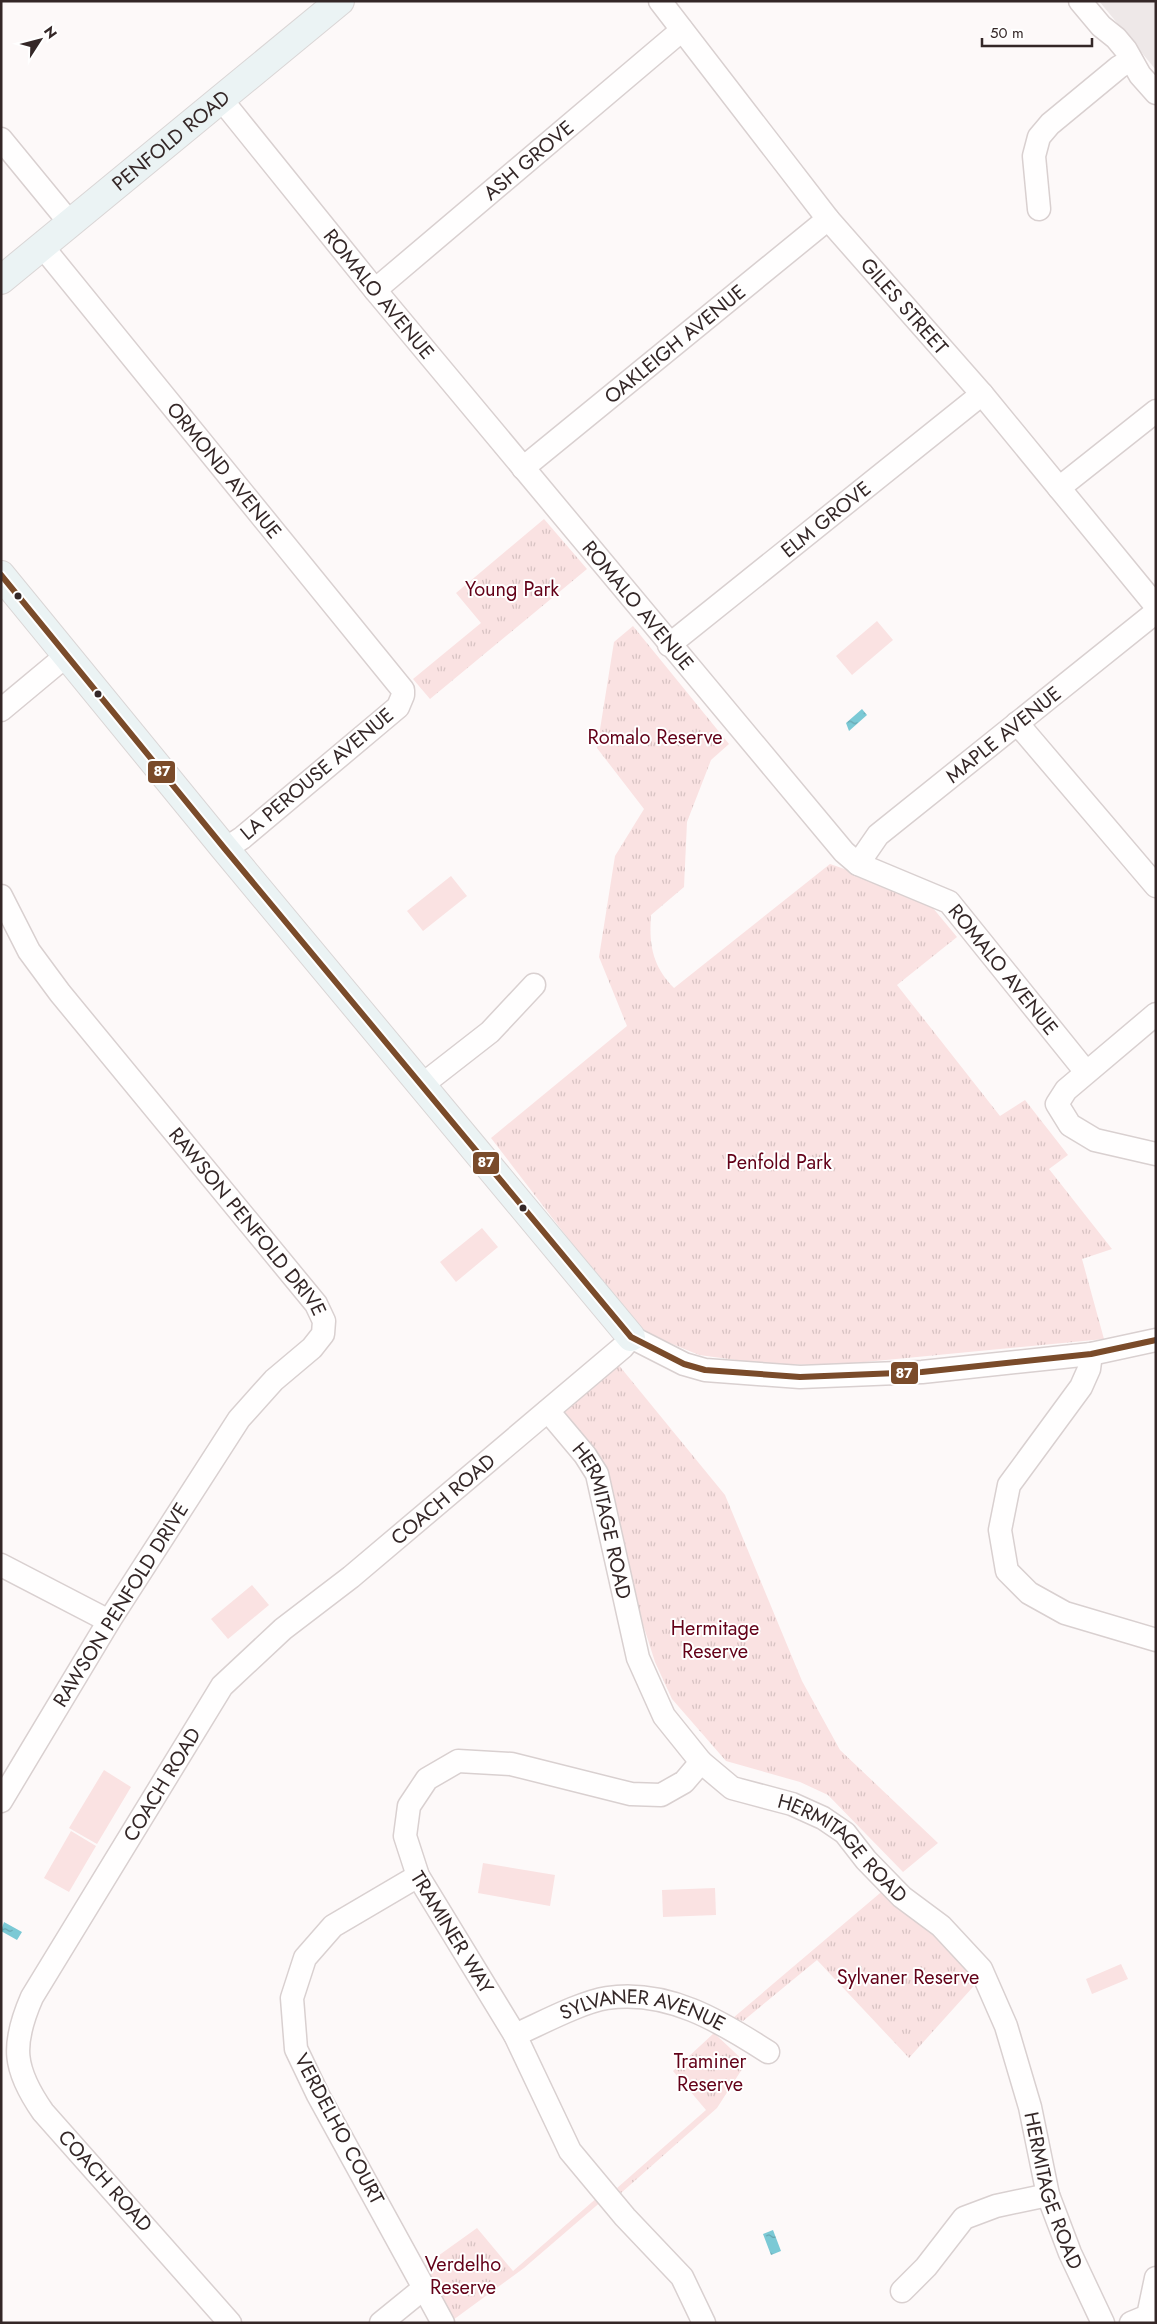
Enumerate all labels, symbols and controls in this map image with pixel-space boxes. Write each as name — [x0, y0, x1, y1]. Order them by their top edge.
north arrow — [15, 15, 65, 65]
scale bar — [982, 15, 1092, 47]
text: N — [39, 22, 62, 43]
text: 50 m — [990, 22, 1024, 44]
street label: PENFOLD ROAD — [106, 83, 236, 197]
street label: ASH GROVE — [477, 113, 580, 207]
street label: ROMALO AVENUE — [317, 223, 441, 365]
street label: GILES STREET — [854, 251, 956, 361]
street label: OAKLEIGH AVENUE — [598, 278, 752, 411]
street label: ORMOND AVENUE — [160, 396, 289, 545]
street label: ELM GROVE — [774, 474, 877, 564]
street label: ROMALO AVENUE — [575, 534, 701, 676]
park label: Young Park — [465, 575, 559, 604]
unlabelled marker — [13, 591, 23, 601]
street label: MAPLE AVENUE — [939, 679, 1067, 790]
unlabelled marker — [93, 689, 103, 699]
street label: LA PEROUSE AVENUE — [234, 701, 400, 847]
park label: Romalo Reserve — [588, 723, 722, 752]
line badge: 87 — [147, 760, 176, 784]
text: 87 — [153, 761, 171, 781]
street label: ROMALO AVENUE — [942, 898, 1065, 1041]
street label: RAWSON PENFOLD DRIVE — [162, 1121, 334, 1321]
park label: Penfold Park — [726, 1148, 832, 1177]
line badge: 87 — [472, 1151, 500, 1175]
text: 87 — [477, 1152, 495, 1172]
unlabelled marker — [518, 1203, 528, 1213]
line badge: 87 — [890, 1361, 919, 1385]
text: 87 — [895, 1363, 913, 1383]
street label: HERMITAGE ROAD — [565, 1436, 639, 1602]
street label: COACH ROAD — [384, 1447, 502, 1552]
street label: RAWSON PENFOLD DRIVE — [46, 1497, 196, 1713]
park label: Hermitage Reserve — [671, 1614, 759, 1666]
street label: COACH ROAD — [116, 1722, 208, 1847]
street label: HERMITAGE ROAD — [774, 1786, 914, 1909]
street label: TRAMINER WAY — [404, 1865, 501, 2000]
park label: Sylvaner Reserve — [837, 1963, 979, 1992]
street label: SYLVANER AVENUE — [555, 1982, 731, 2038]
park label: Traminer Reserve — [674, 2047, 746, 2099]
street label: VERDELHO COURT — [287, 2048, 391, 2210]
street label: HERMITAGE ROAD — [1017, 2109, 1090, 2274]
street label: COACH ROAD — [51, 2123, 159, 2239]
park label: Verdelho Reserve — [425, 2250, 501, 2302]

